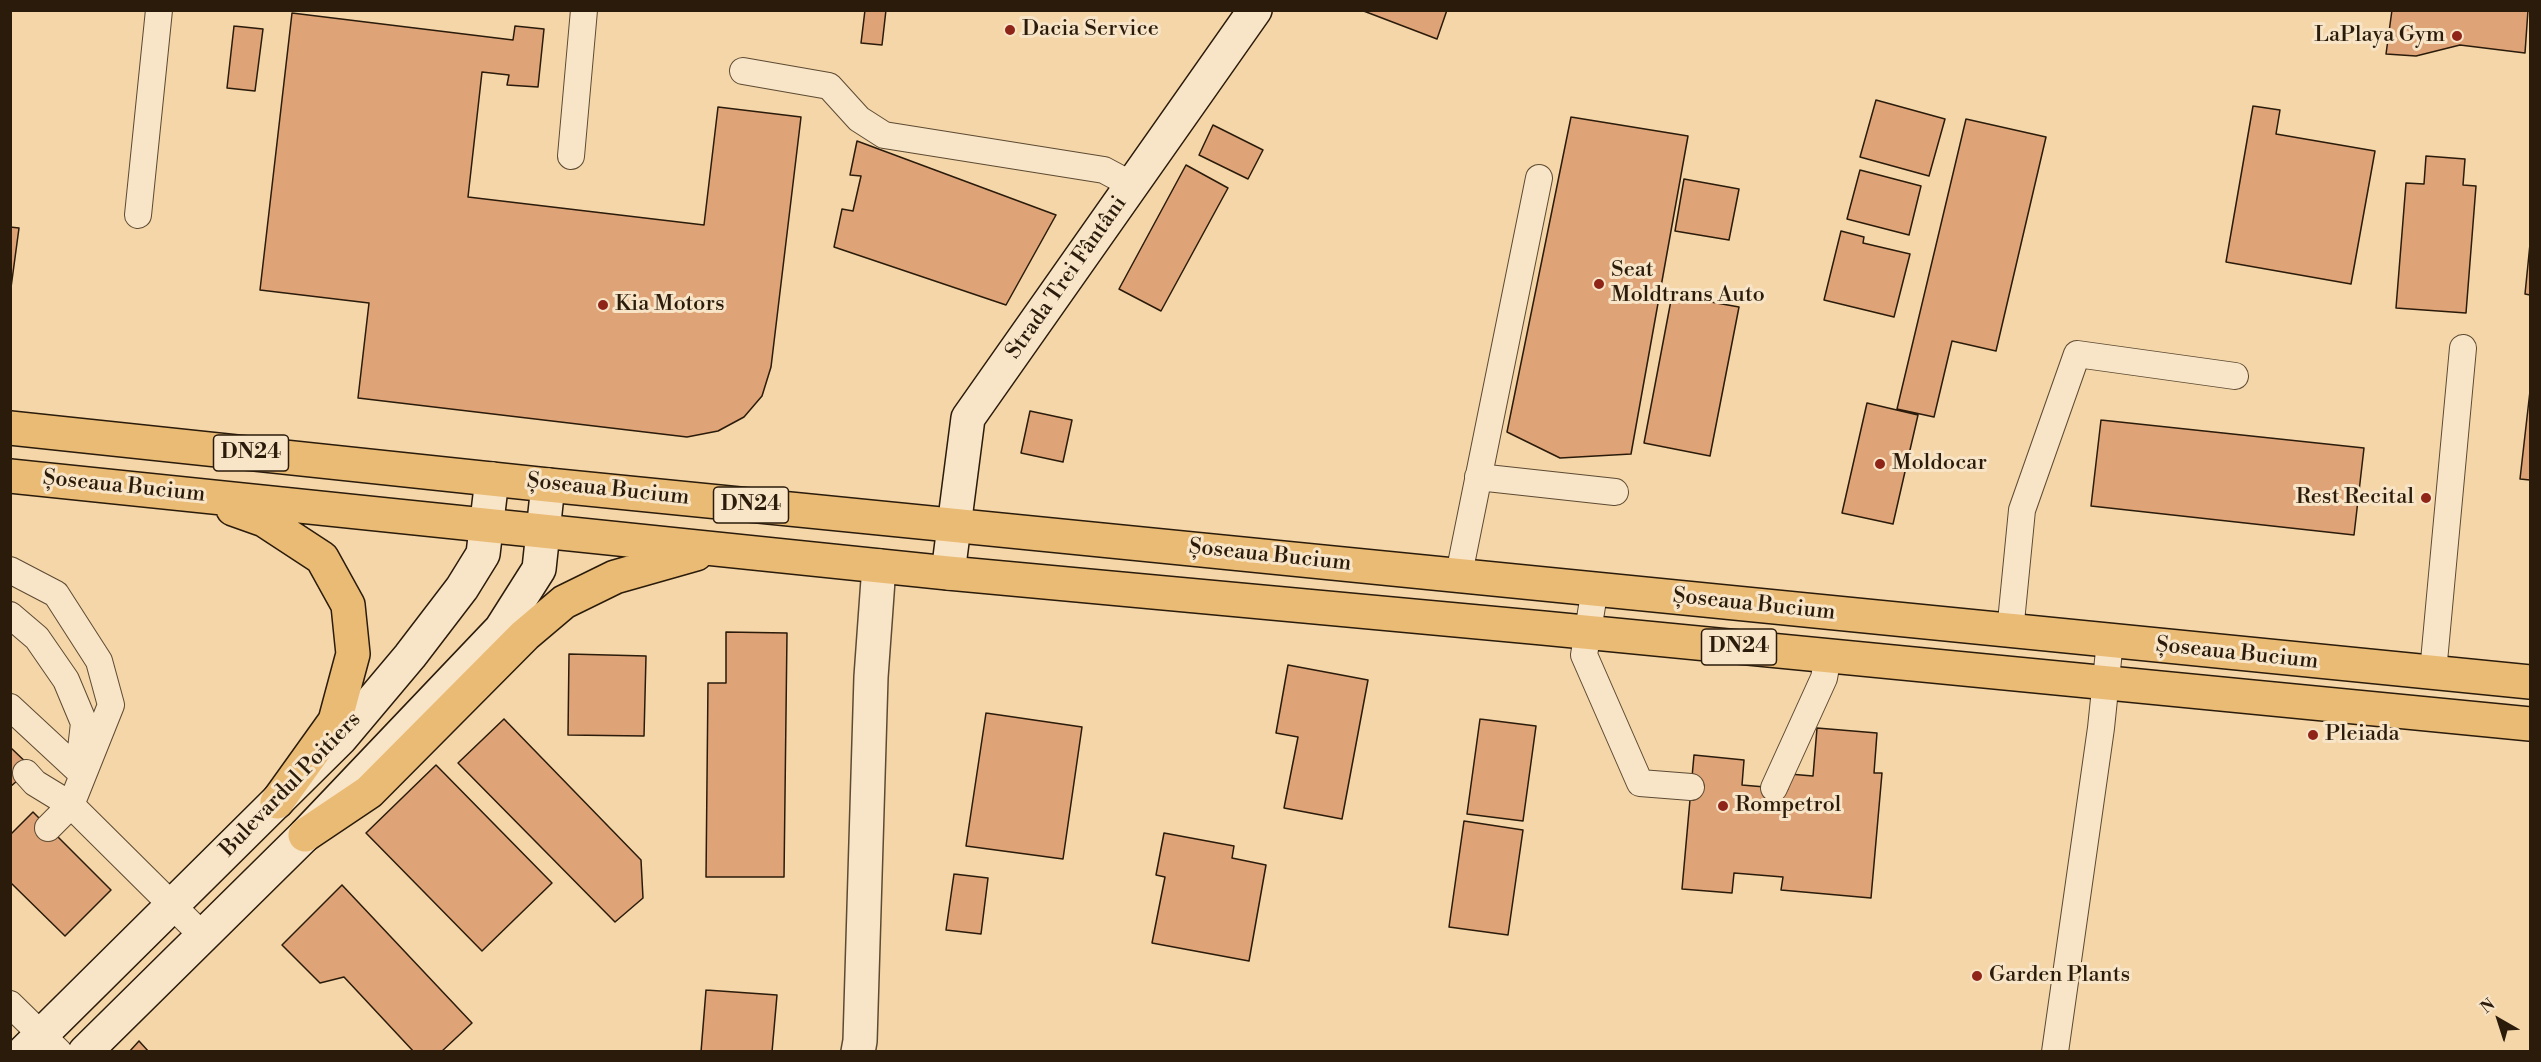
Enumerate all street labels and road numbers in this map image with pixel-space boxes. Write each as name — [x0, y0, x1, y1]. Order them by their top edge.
street label: Strada Trei Fântâni — [1001, 191, 1133, 365]
road number: DN24 — [214, 435, 288, 471]
street label: Șoseaua Bucium — [41, 465, 207, 509]
street label: Șoseaua Bucium — [525, 468, 691, 512]
road number: DN24 — [714, 487, 789, 523]
street label: Șoseaua Bucium — [1187, 534, 1353, 578]
street label: Șoseaua Bucium — [1671, 583, 1837, 627]
road number: DN24 — [1702, 629, 1776, 665]
street label: Șoseaua Bucium — [2154, 632, 2320, 676]
street label: Bulevardul Poitiers — [215, 707, 367, 863]

